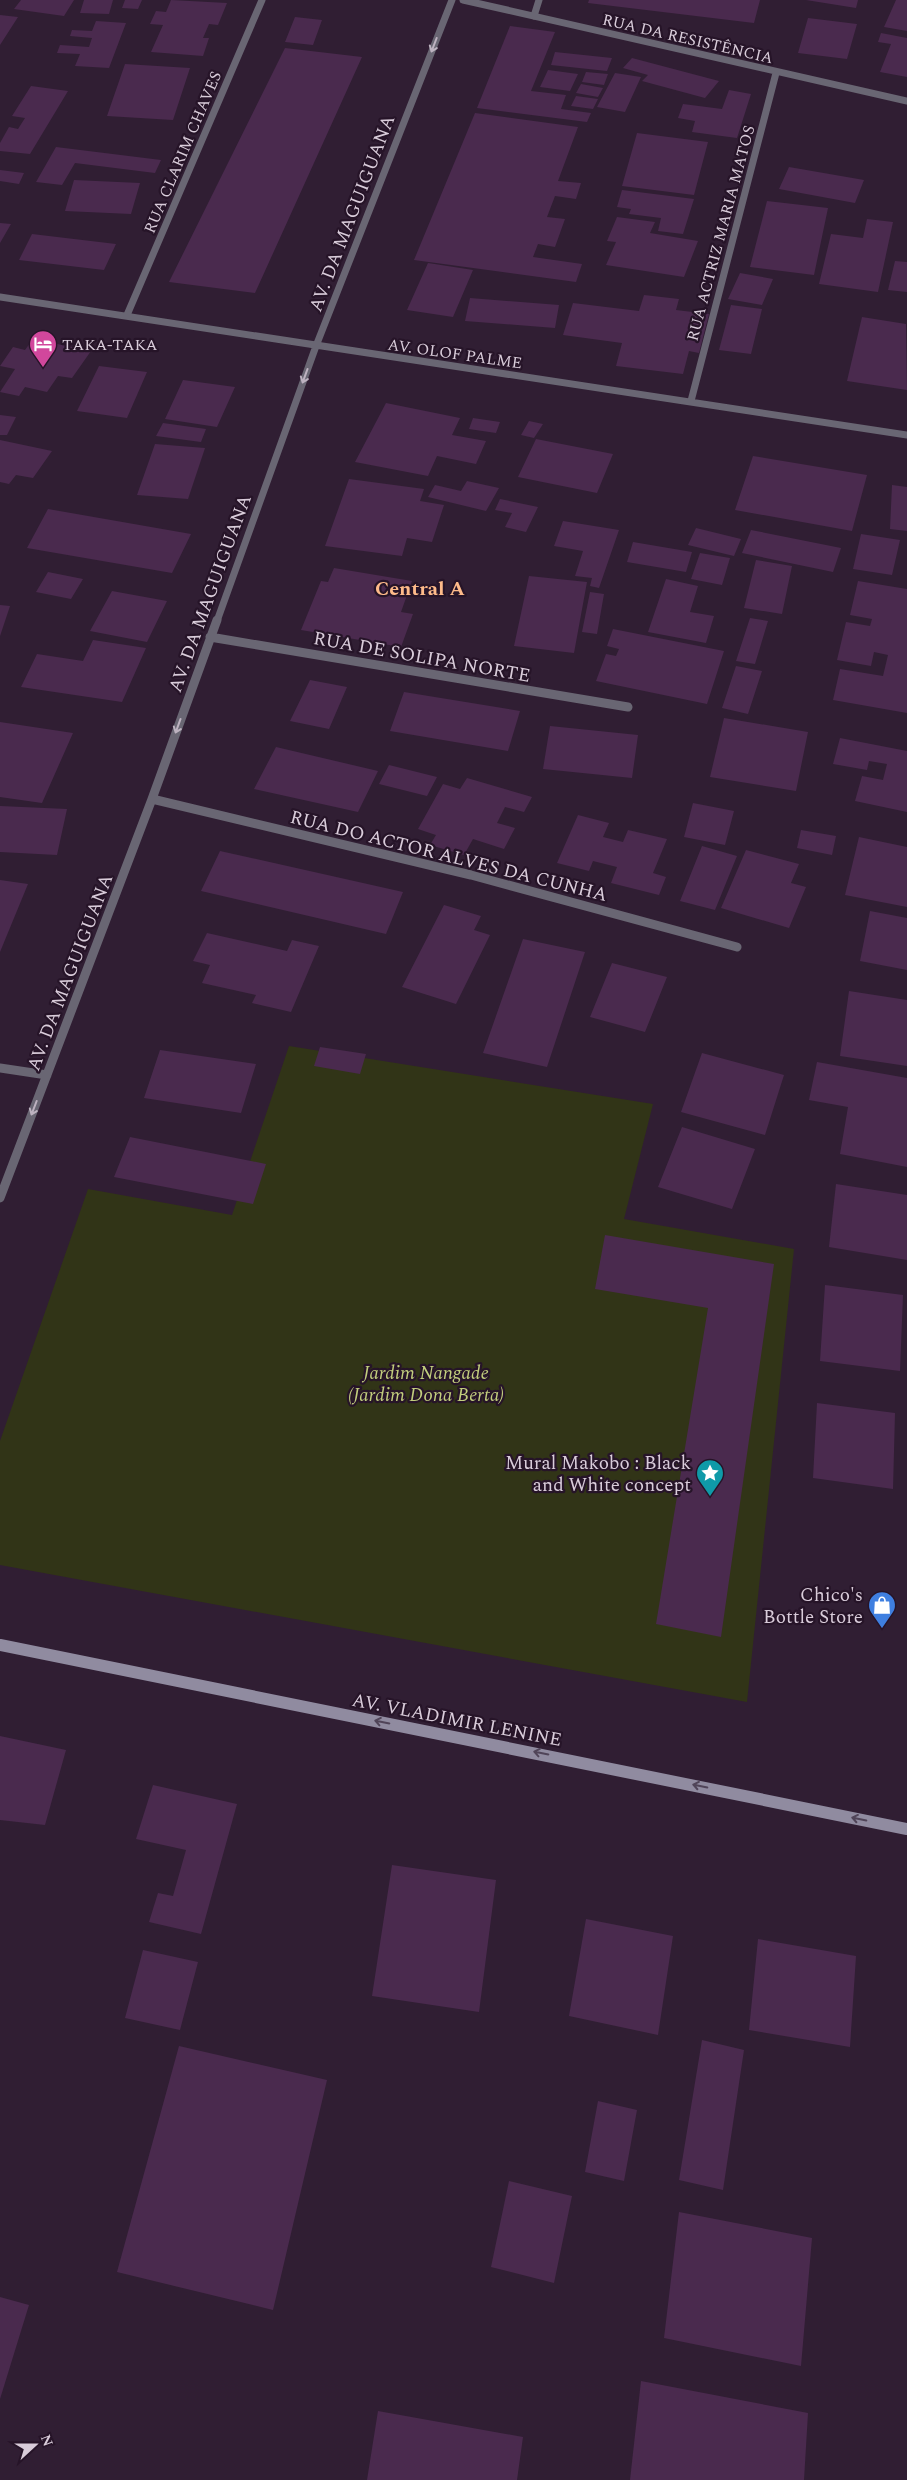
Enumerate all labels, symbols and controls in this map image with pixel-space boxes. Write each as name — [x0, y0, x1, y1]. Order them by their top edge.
street label: RUA DA RESISTÊNCIA — [600, 8, 776, 70]
one-way arrow — [429, 37, 438, 53]
street label: RUA CLARIM CHAVES — [138, 68, 228, 237]
street label: AV. DA MAGUIGUANA — [301, 111, 403, 316]
street label: RUA ACTRIZ MARIA MATOS — [681, 123, 761, 344]
hotel icon: TAKA-TAKA — [28, 329, 58, 368]
place label: TAKA-TAKA — [62, 333, 158, 357]
street label: AV. OLOF PALME — [386, 333, 524, 375]
one-way arrow — [300, 368, 309, 383]
street label: AV. DA MAGUIGUANA — [161, 490, 260, 697]
district label: Central A — [375, 574, 466, 604]
street label: RUA DE SOLIPA NORTE — [311, 624, 533, 691]
one-way arrow — [173, 718, 182, 734]
street label: RUA DO ACTOR ALVES DA CUNHA — [287, 803, 610, 910]
street label: AV. DA MAGUIGUANA — [19, 870, 121, 1075]
one-way arrow — [29, 1100, 38, 1115]
park label: Jardim Nangade (Jardim Dona Berta) — [348, 1359, 504, 1410]
place label: Mural Makobo : Black and White concept — [505, 1449, 691, 1500]
place icon: Mural Makobo : Black and White concept — [695, 1458, 725, 1497]
place label: Chico's Bottle Store — [763, 1581, 863, 1632]
shop icon: Chico's Bottle Store — [867, 1590, 897, 1629]
street label: AV. VLADIMIR LENINE — [349, 1686, 564, 1755]
one-way arrow — [374, 1716, 390, 1726]
one-way arrow — [533, 1748, 549, 1758]
one-way arrow — [693, 1781, 709, 1790]
one-way arrow — [852, 1814, 868, 1823]
north arrow — [10, 2420, 60, 2470]
text: N — [35, 2431, 59, 2450]

